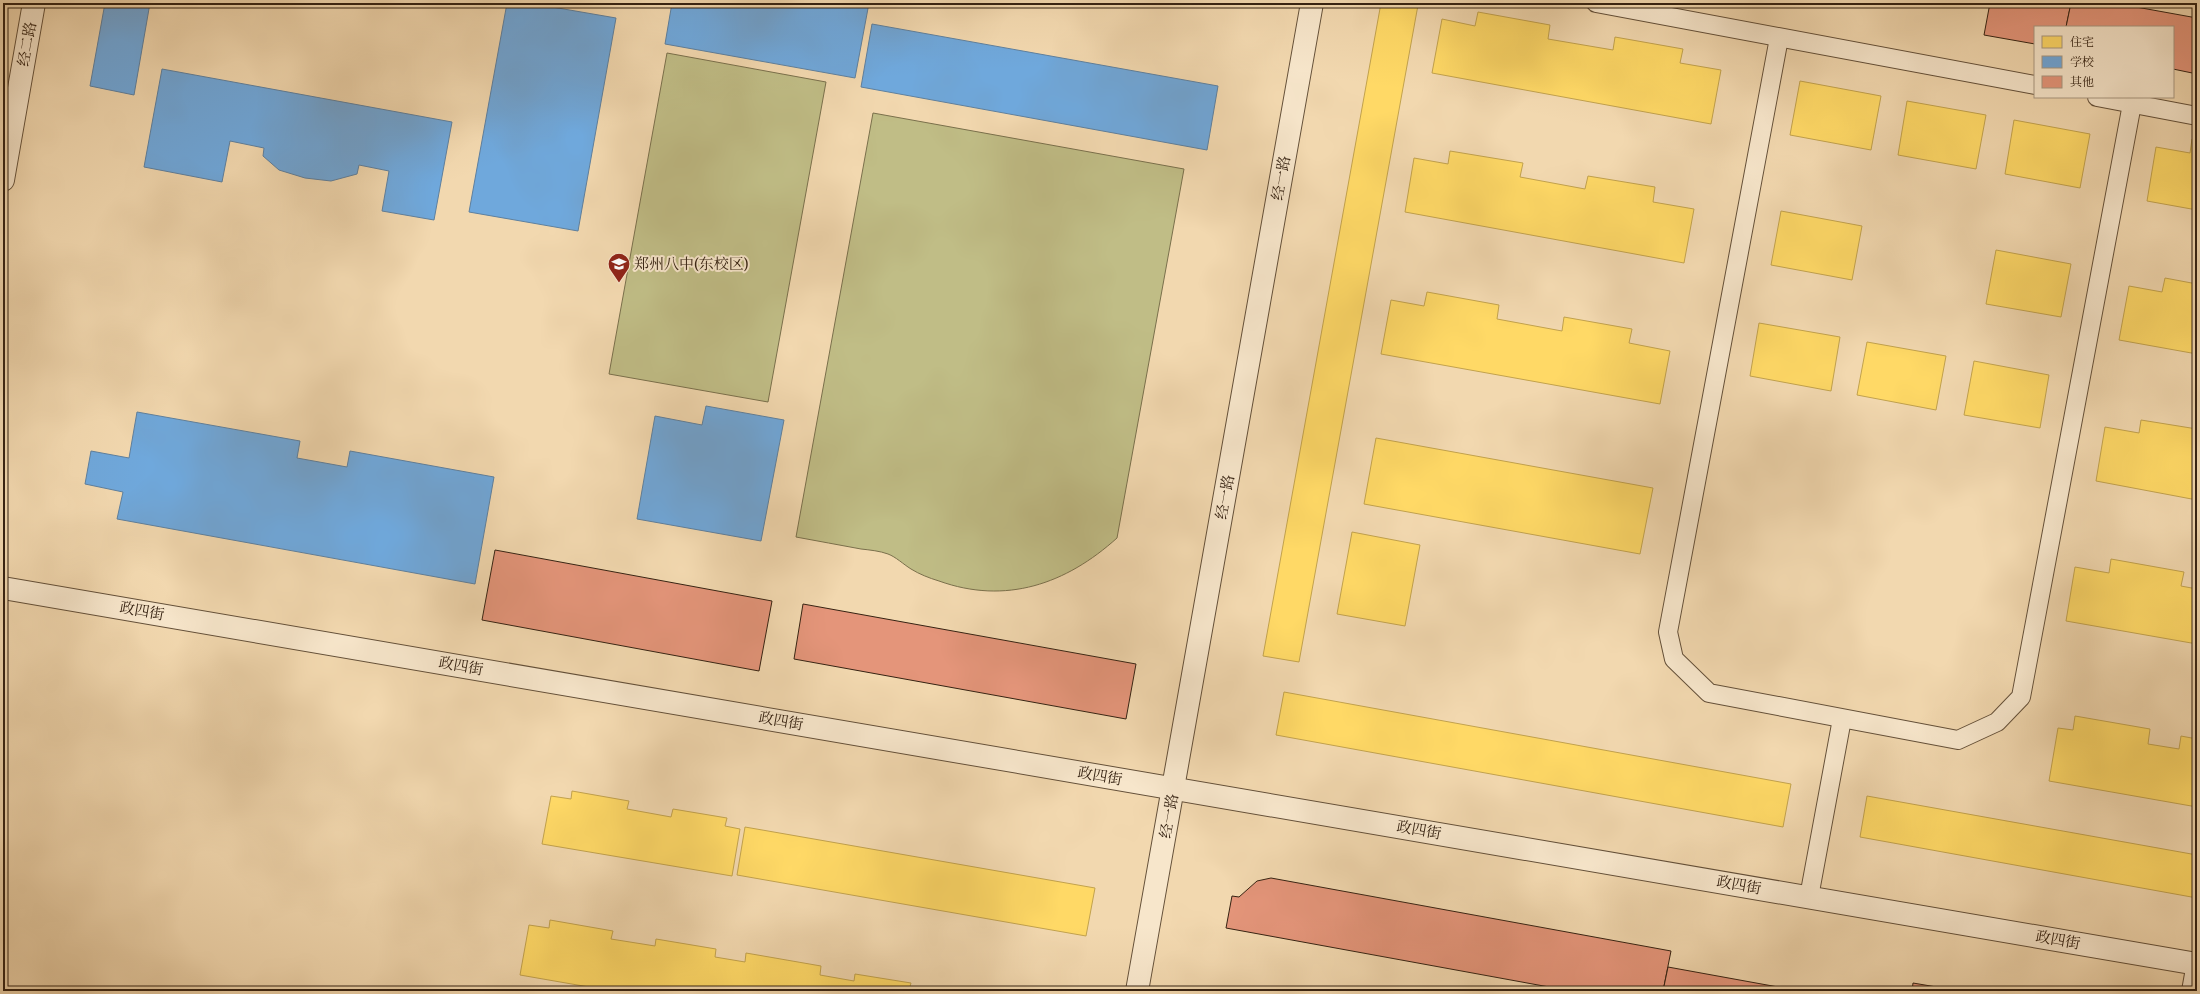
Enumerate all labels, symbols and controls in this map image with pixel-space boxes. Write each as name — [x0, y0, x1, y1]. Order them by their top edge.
street label: 经二路 — [12, 20, 41, 68]
legend — [2034, 26, 2174, 98]
text: 住宅 — [2070, 33, 2094, 50]
text: 学校 — [2070, 53, 2094, 70]
text: 其他 — [2070, 73, 2094, 90]
street label: 经一路 — [1266, 154, 1295, 202]
school or university icon: 郑州八中(东校区) — [606, 251, 632, 284]
place label: 郑州八中(东校区) — [634, 253, 749, 274]
street label: 经一路 — [1210, 473, 1239, 521]
street label: 政四街 — [118, 596, 166, 625]
street label: 政四街 — [437, 651, 485, 680]
street label: 政四街 — [757, 706, 805, 735]
street label: 政四街 — [1076, 761, 1124, 790]
street label: 经一路 — [1154, 792, 1183, 840]
street label: 政四街 — [1395, 815, 1443, 844]
street label: 政四街 — [1715, 870, 1763, 899]
street label: 政四街 — [2034, 925, 2082, 954]

